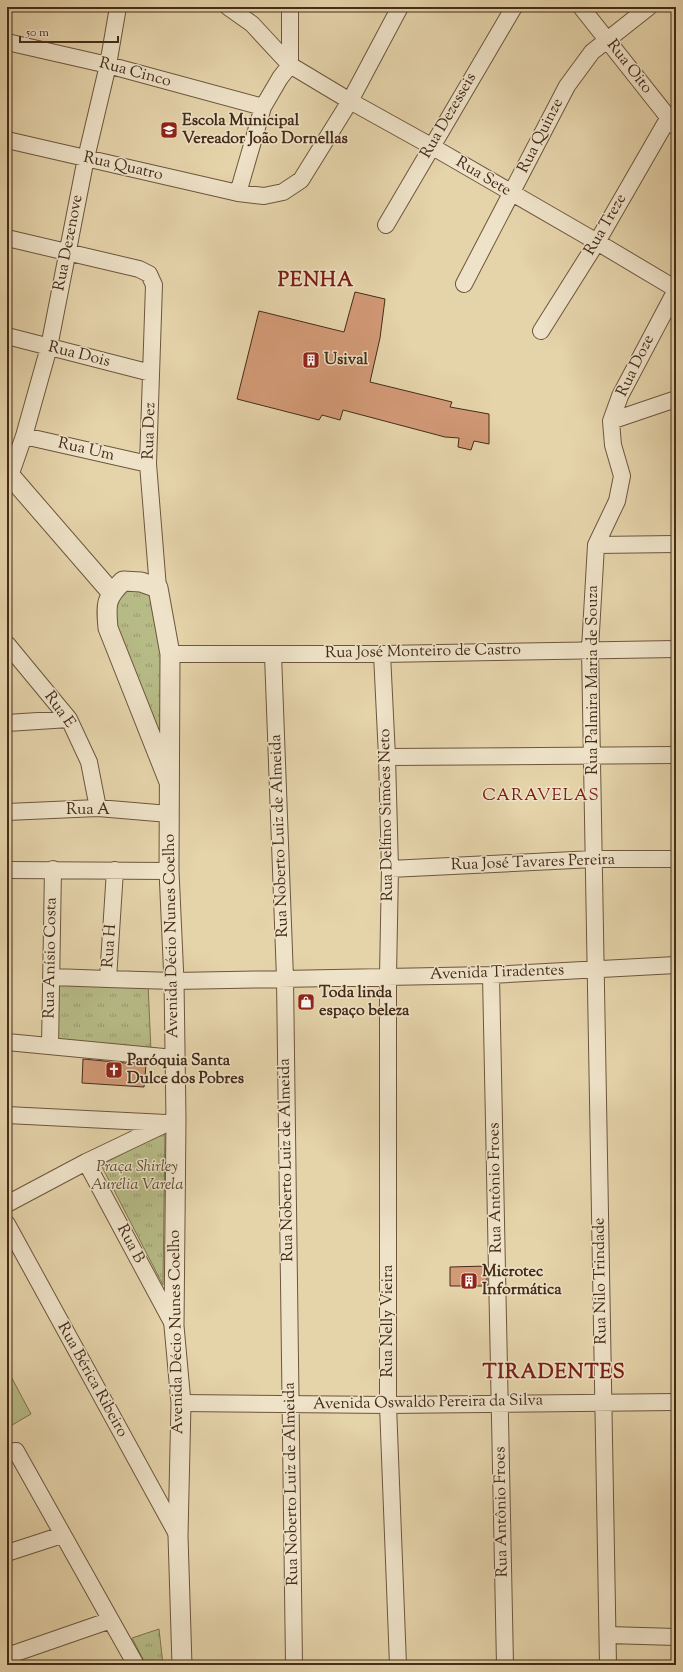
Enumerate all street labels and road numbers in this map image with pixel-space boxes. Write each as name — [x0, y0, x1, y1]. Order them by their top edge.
street label: Rua Oito — [600, 35, 658, 99]
street label: Rua Cinco — [97, 52, 174, 94]
street label: Rua Dezesseis — [415, 69, 483, 163]
street label: Rua Quinze — [512, 95, 570, 177]
street label: Rua Quatro — [81, 147, 165, 187]
street label: Rua Sete — [451, 151, 515, 203]
street label: Rua Treze — [579, 190, 633, 260]
street label: Rua Dezenove — [48, 193, 90, 293]
street label: Rua Doze — [611, 331, 661, 401]
street label: Rua Dois — [46, 336, 112, 374]
street label: Rua Dez — [138, 402, 162, 460]
street label: Rua Um — [55, 432, 117, 468]
street label: Rua Palmira Maria de Souza — [582, 584, 605, 775]
street label: Rua José Monteiro de Castro — [325, 639, 521, 665]
street label: Rua E — [38, 687, 80, 733]
street label: Rua Delfino Simões Neto — [374, 728, 400, 902]
street label: Rua Noberto Luiz de Almeida — [265, 733, 295, 938]
street label: Rua A — [66, 799, 110, 822]
street label: Avenida Décio Nunes Coelho — [159, 833, 185, 1038]
street label: Rua José Tavares Pereira — [450, 849, 616, 877]
street label: Rua Anísio Costa — [38, 897, 64, 1019]
street label: Rua H — [97, 923, 123, 969]
street label: Avenida Tiradentes — [430, 959, 564, 987]
street label: Rua Noberto Luiz de Almeida — [274, 1057, 300, 1262]
street label: Rua Antônio Froes — [483, 1122, 509, 1254]
street label: Rua Nilo Trindade — [588, 1217, 614, 1345]
street label: Rua B — [110, 1220, 150, 1268]
street label: Avenida Décio Nunes Coelho — [164, 1229, 190, 1434]
street label: Rua Nelly Vieira — [377, 1264, 400, 1377]
street label: Rua Bérica Ribeiro — [51, 1318, 133, 1442]
street label: Rua Noberto Luiz de Almeida — [279, 1381, 305, 1586]
street label: Avenida Oswaldo Pereira da Silva — [313, 1389, 544, 1417]
street label: Rua Antônio Froes — [489, 1446, 515, 1578]

